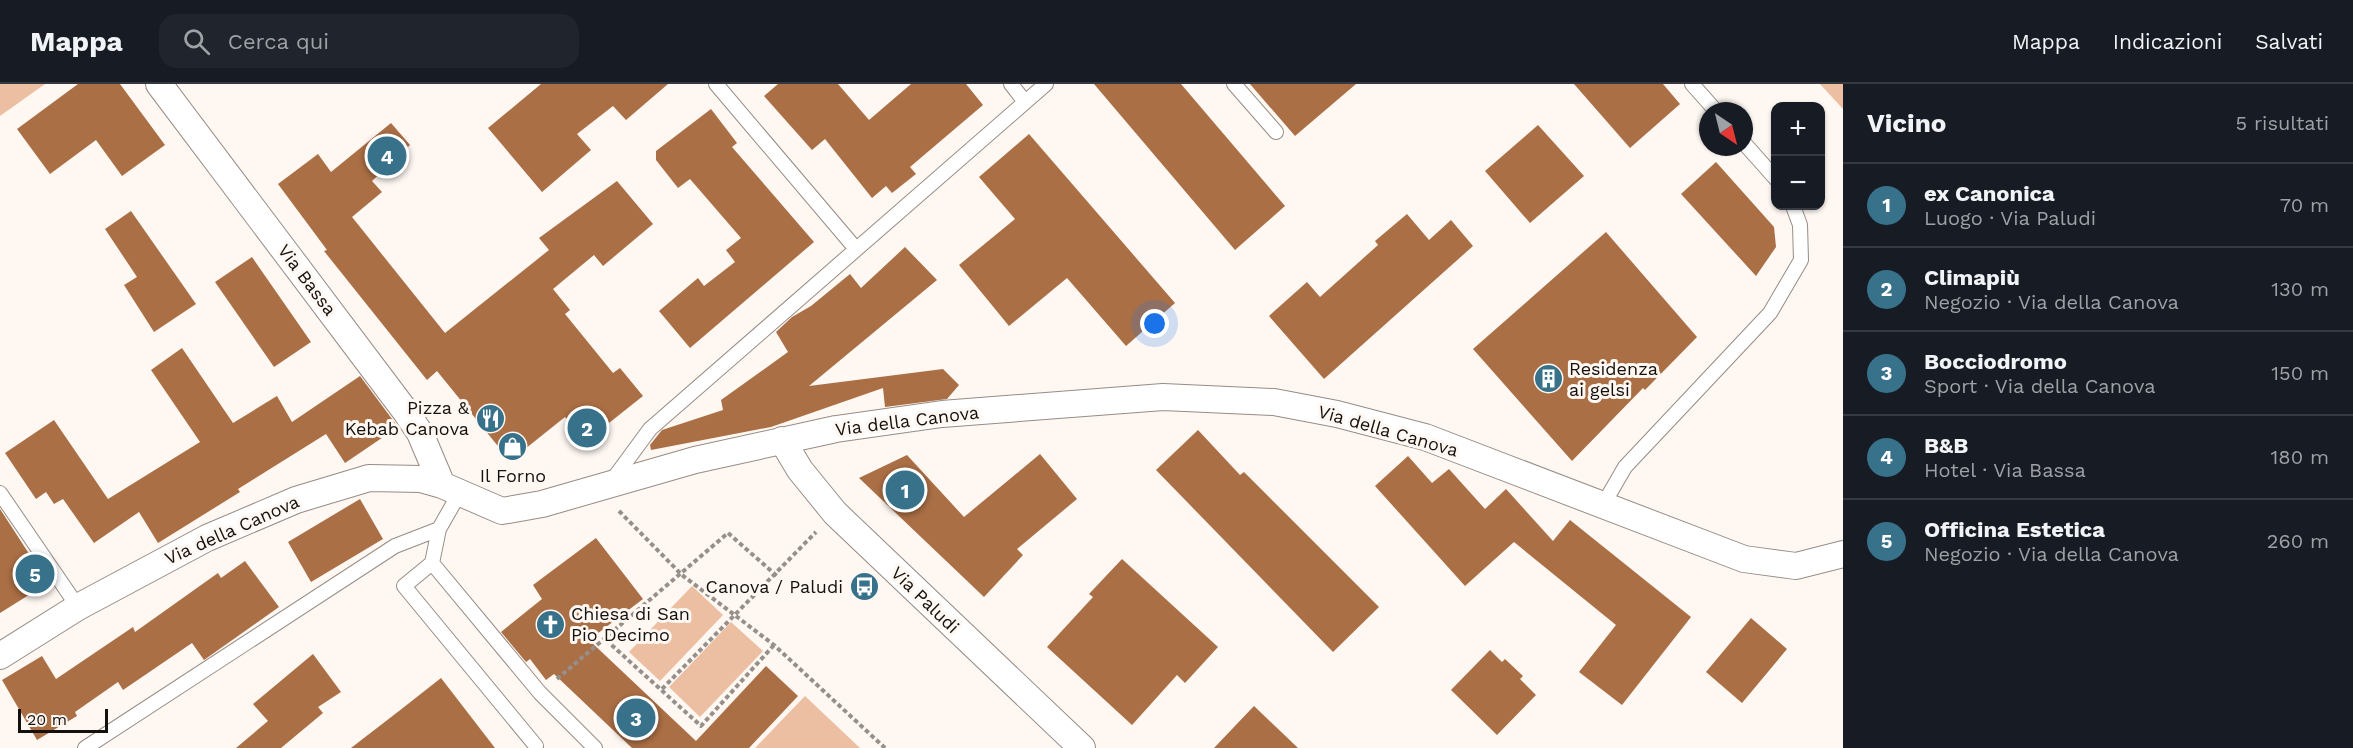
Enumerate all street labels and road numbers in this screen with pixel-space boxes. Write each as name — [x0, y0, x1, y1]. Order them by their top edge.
street label: Via Bassa — [274, 240, 341, 319]
street label: Via della Canova — [1316, 400, 1461, 461]
street label: Via della Canova — [834, 401, 980, 440]
street label: Via della Canova — [161, 491, 302, 569]
street label: Via Paludi — [887, 562, 964, 637]

